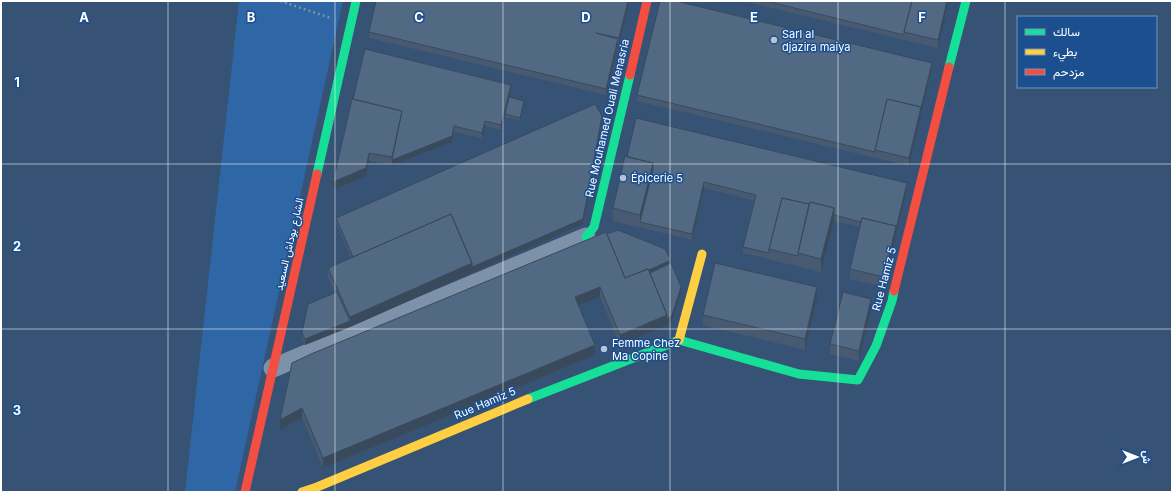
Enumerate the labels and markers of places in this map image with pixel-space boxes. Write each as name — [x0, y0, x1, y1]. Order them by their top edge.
place label: Sarl al djazira maiya — [782, 27, 851, 54]
marker: Sarl al djazira maiya — [769, 35, 779, 45]
place label: Épicerie 5 — [631, 171, 683, 185]
marker: Épicerie 5 — [618, 173, 628, 183]
place label: Femme Chez Ma Copine — [612, 336, 680, 363]
marker: Femme Chez Ma Copine — [599, 344, 609, 354]

